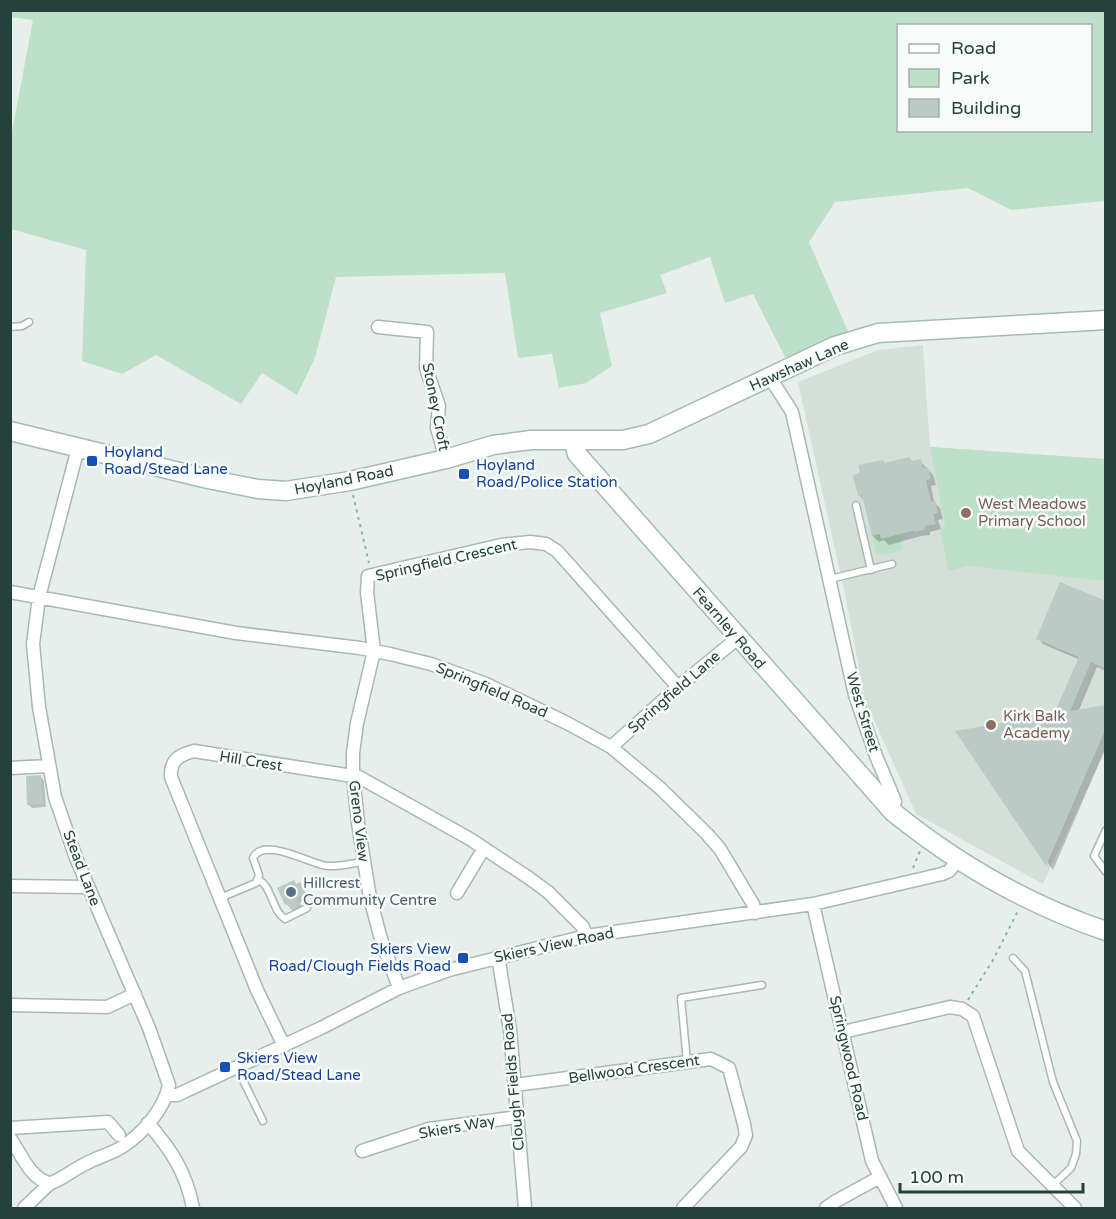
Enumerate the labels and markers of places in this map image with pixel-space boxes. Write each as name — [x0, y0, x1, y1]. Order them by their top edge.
place label: Hoyland Road/Stead Lane — [104, 443, 228, 478]
marker: Hoyland Road/Stead Lane — [85, 454, 99, 468]
place label: Hoyland Road/Police Station — [476, 456, 618, 491]
marker: Hoyland Road/Police Station — [457, 467, 471, 481]
place label: West Meadows Primary School — [978, 495, 1087, 530]
marker: West Meadows Primary School — [959, 506, 973, 520]
place label: Kirk Balk Academy — [1003, 707, 1070, 742]
marker: Kirk Balk Academy — [984, 718, 998, 732]
place label: Hillcrest Community Centre — [303, 874, 437, 909]
marker: Hillcrest Community Centre — [284, 885, 298, 899]
place label: Skiers View Road/Clough Fields Road — [269, 940, 451, 975]
marker: Skiers View Road/Clough Fields Road — [456, 951, 470, 965]
place label: Skiers View Road/Stead Lane — [237, 1049, 361, 1084]
marker: Skiers View Road/Stead Lane — [218, 1060, 232, 1074]

